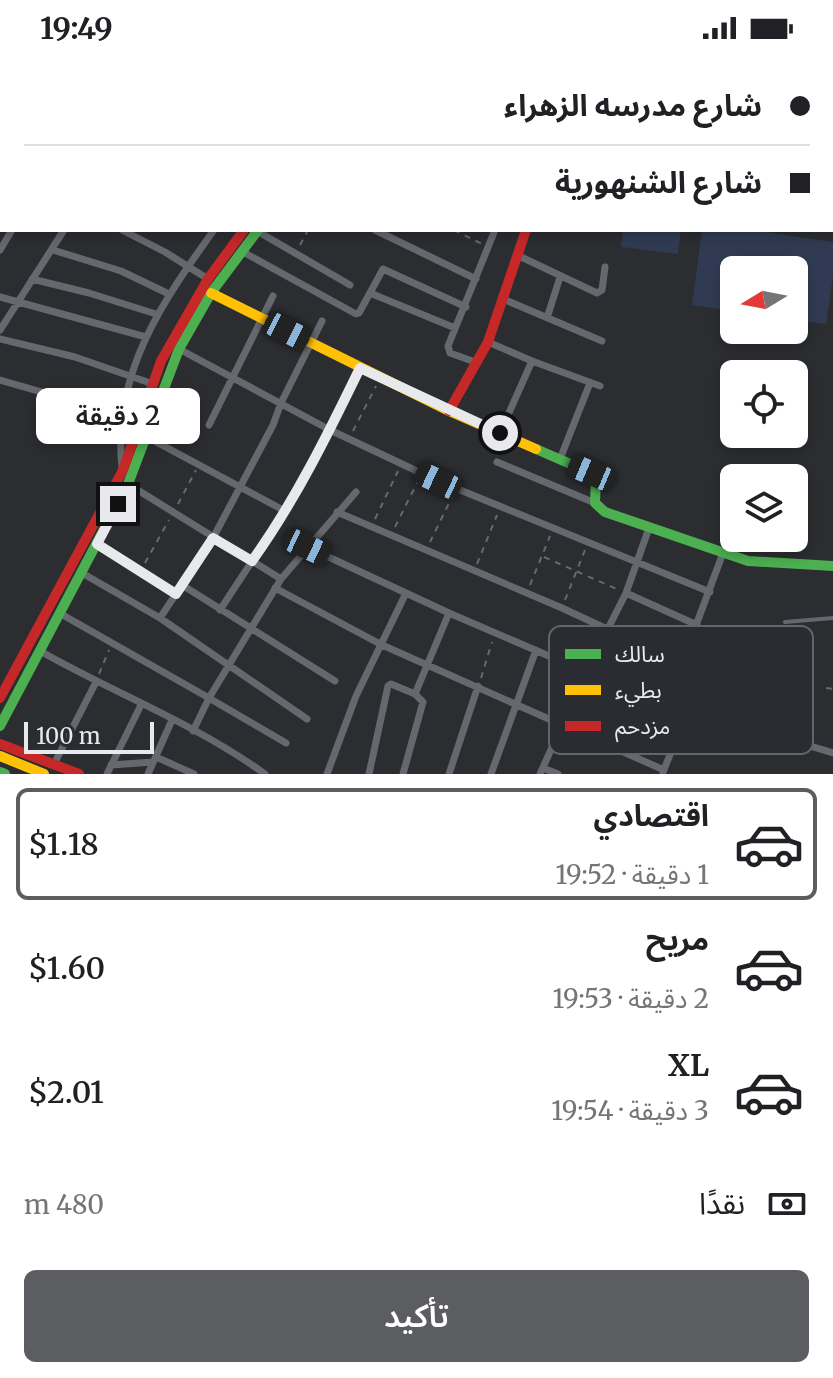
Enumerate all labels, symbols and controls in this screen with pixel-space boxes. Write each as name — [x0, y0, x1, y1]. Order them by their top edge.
text: 19:49 — [40, 9, 113, 47]
text: شارع مدرسه الزهراء — [504, 86, 762, 124]
text: شارع الشنهورية — [555, 163, 762, 201]
north arrow — [720, 256, 808, 344]
map controls — [720, 256, 808, 552]
car — [260, 309, 314, 353]
button: locate — [720, 360, 808, 448]
callout: 2 دقيقة — [36, 388, 200, 444]
text: 2 دقيقة — [76, 399, 160, 432]
route start — [482, 415, 518, 451]
car — [564, 453, 618, 493]
car — [411, 460, 465, 502]
button: layers — [720, 464, 808, 552]
route end — [100, 486, 136, 522]
car — [280, 526, 334, 568]
legend — [549, 626, 813, 754]
text: سالك — [615, 640, 665, 668]
text: بطيء — [615, 676, 662, 707]
text: مزدحم — [615, 712, 670, 743]
scale bar — [24, 718, 154, 754]
text: 100 m — [36, 722, 101, 750]
text: اقتصادي — [594, 796, 709, 834]
icon: car — [733, 808, 805, 880]
text: $1.18 — [28, 825, 99, 863]
text: 1 دقيقة · 19:52 — [556, 858, 709, 891]
text: مريح — [646, 920, 709, 958]
icon: car — [733, 932, 805, 1004]
text: $1.60 — [28, 949, 105, 987]
text: 2 دقيقة · 19:53 — [553, 982, 709, 1015]
text: XL — [668, 1046, 709, 1084]
icon: car — [733, 1056, 805, 1128]
text: $2.01 — [28, 1073, 104, 1111]
text: 3 دقيقة · 19:54 — [551, 1094, 709, 1127]
icon: cash — [765, 1182, 809, 1226]
text: نقدًا — [699, 1184, 745, 1222]
text: 480 m — [24, 1188, 104, 1221]
button: تأكيد — [24, 1270, 809, 1362]

